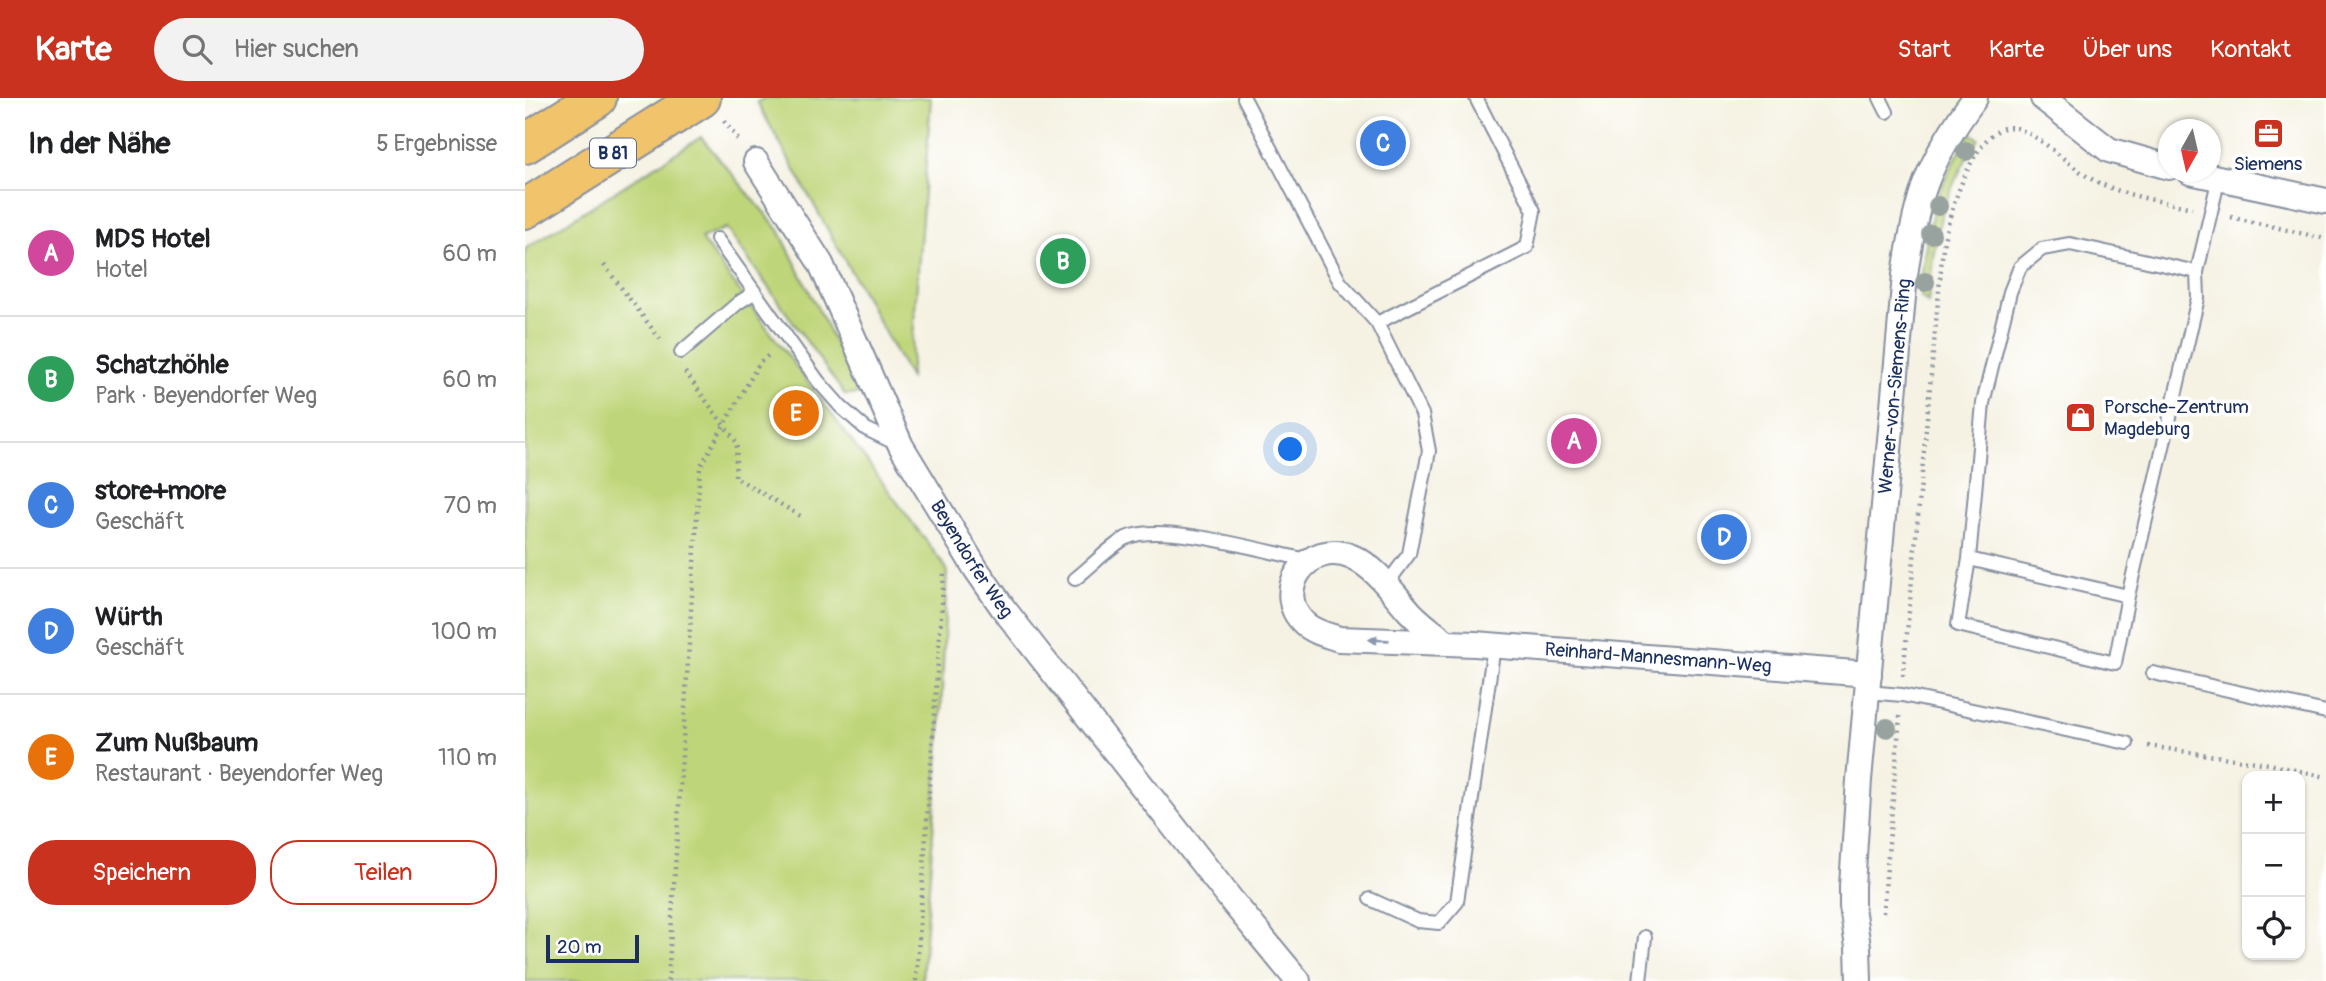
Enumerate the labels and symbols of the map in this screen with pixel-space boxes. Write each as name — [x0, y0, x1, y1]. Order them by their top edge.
office icon: Siemens — [2251, 116, 2285, 150]
pin: C — [1360, 117, 1406, 169]
north arrow — [2158, 119, 2221, 182]
road number: B 81 — [590, 138, 636, 168]
place label: Siemens — [2234, 152, 2303, 176]
pin: B — [1040, 235, 1086, 287]
street label: Werner-von-Siemens-Ring — [1873, 278, 1917, 495]
pin: E — [773, 387, 819, 439]
place label: Porsche-Zentrum Magdeburg — [2104, 395, 2249, 441]
shop icon: Porsche-Zentrum Magdeburg — [2064, 401, 2098, 435]
pin: A — [1551, 415, 1597, 467]
your location — [1273, 432, 1307, 466]
street label: Beyendorfer Weg — [925, 496, 1018, 623]
pin: D — [1701, 511, 1747, 563]
one-way arrow — [1368, 635, 1390, 646]
street label: Reinhard-Mannesmann-Weg — [1544, 637, 1772, 679]
scale bar — [546, 932, 639, 964]

